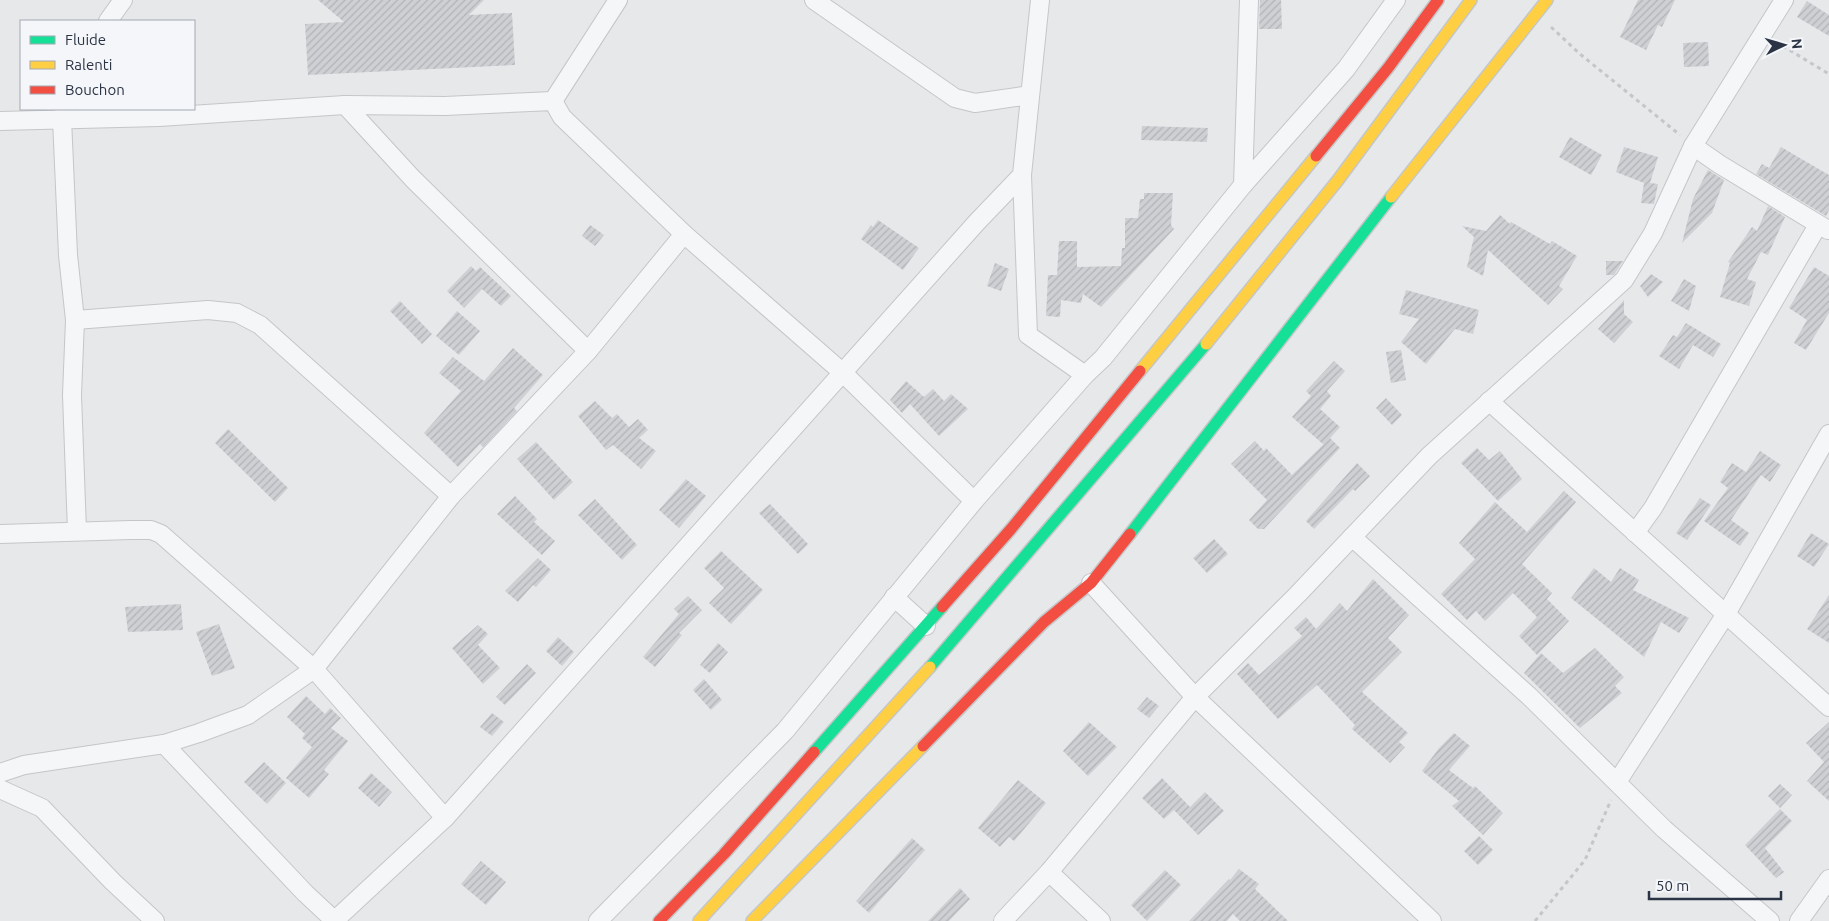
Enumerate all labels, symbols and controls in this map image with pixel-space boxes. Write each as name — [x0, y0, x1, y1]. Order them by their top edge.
legend — [20, 20, 195, 110]
north arrow — [1759, 20, 1809, 70]
text: Fluide — [65, 31, 106, 48]
text: N — [1789, 38, 1805, 50]
text: Ralenti — [65, 56, 112, 73]
text: Bouchon — [65, 81, 125, 98]
scale bar — [1649, 868, 1782, 900]
text: 50 m — [1656, 877, 1689, 894]

